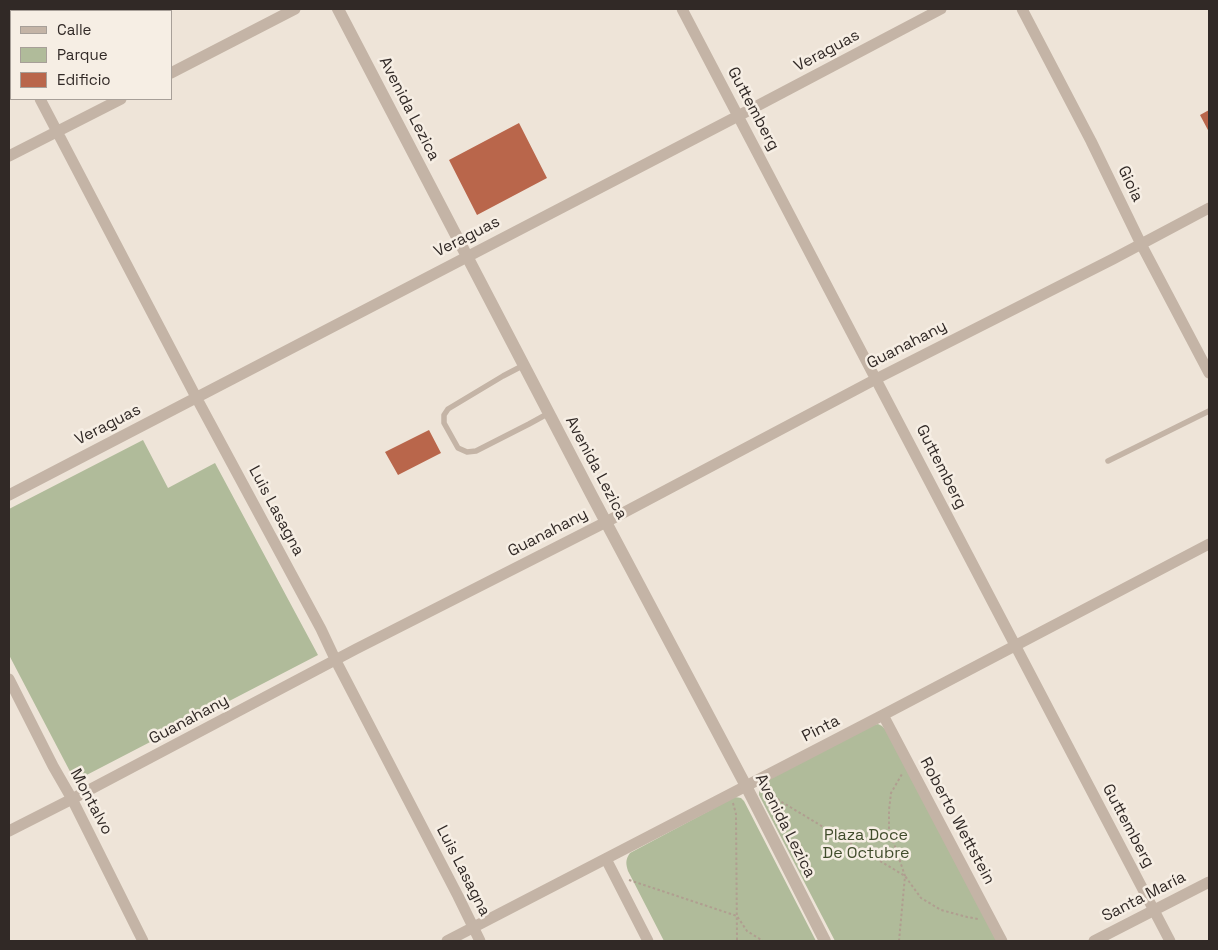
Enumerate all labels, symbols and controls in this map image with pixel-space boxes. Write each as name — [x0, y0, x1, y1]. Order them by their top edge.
legend — [10, 10, 172, 100]
text: Calle — [57, 20, 92, 39]
street label: Veraguas — [791, 26, 863, 76]
text: Parque — [57, 45, 108, 64]
street label: Avenida Lezica — [375, 54, 443, 164]
street label: Guttemberg — [723, 64, 783, 154]
text: Edificio — [57, 70, 111, 89]
street label: Gioia — [1113, 163, 1147, 205]
street label: Veraguas — [431, 212, 503, 262]
street label: Guanahany — [864, 317, 950, 373]
street label: Veraguas — [72, 400, 144, 450]
street label: Avenida Lezica — [561, 413, 631, 523]
street label: Guttemberg — [912, 422, 970, 512]
street label: Luis Lasagna — [244, 463, 308, 559]
street label: Guanahany — [505, 505, 591, 561]
street label: Guanahany — [146, 691, 232, 749]
street label: Pinta — [799, 711, 843, 747]
street label: Roberto Wettstein — [915, 754, 999, 888]
street label: Montalvo — [66, 766, 116, 838]
street label: Avenida Lezica — [751, 771, 819, 881]
street label: Guttemberg — [1098, 781, 1158, 871]
street label: Luis Lasagna — [432, 822, 494, 920]
park label: Plaza Doce De Octubre — [823, 826, 909, 864]
street label: Santa María — [1099, 868, 1189, 926]

